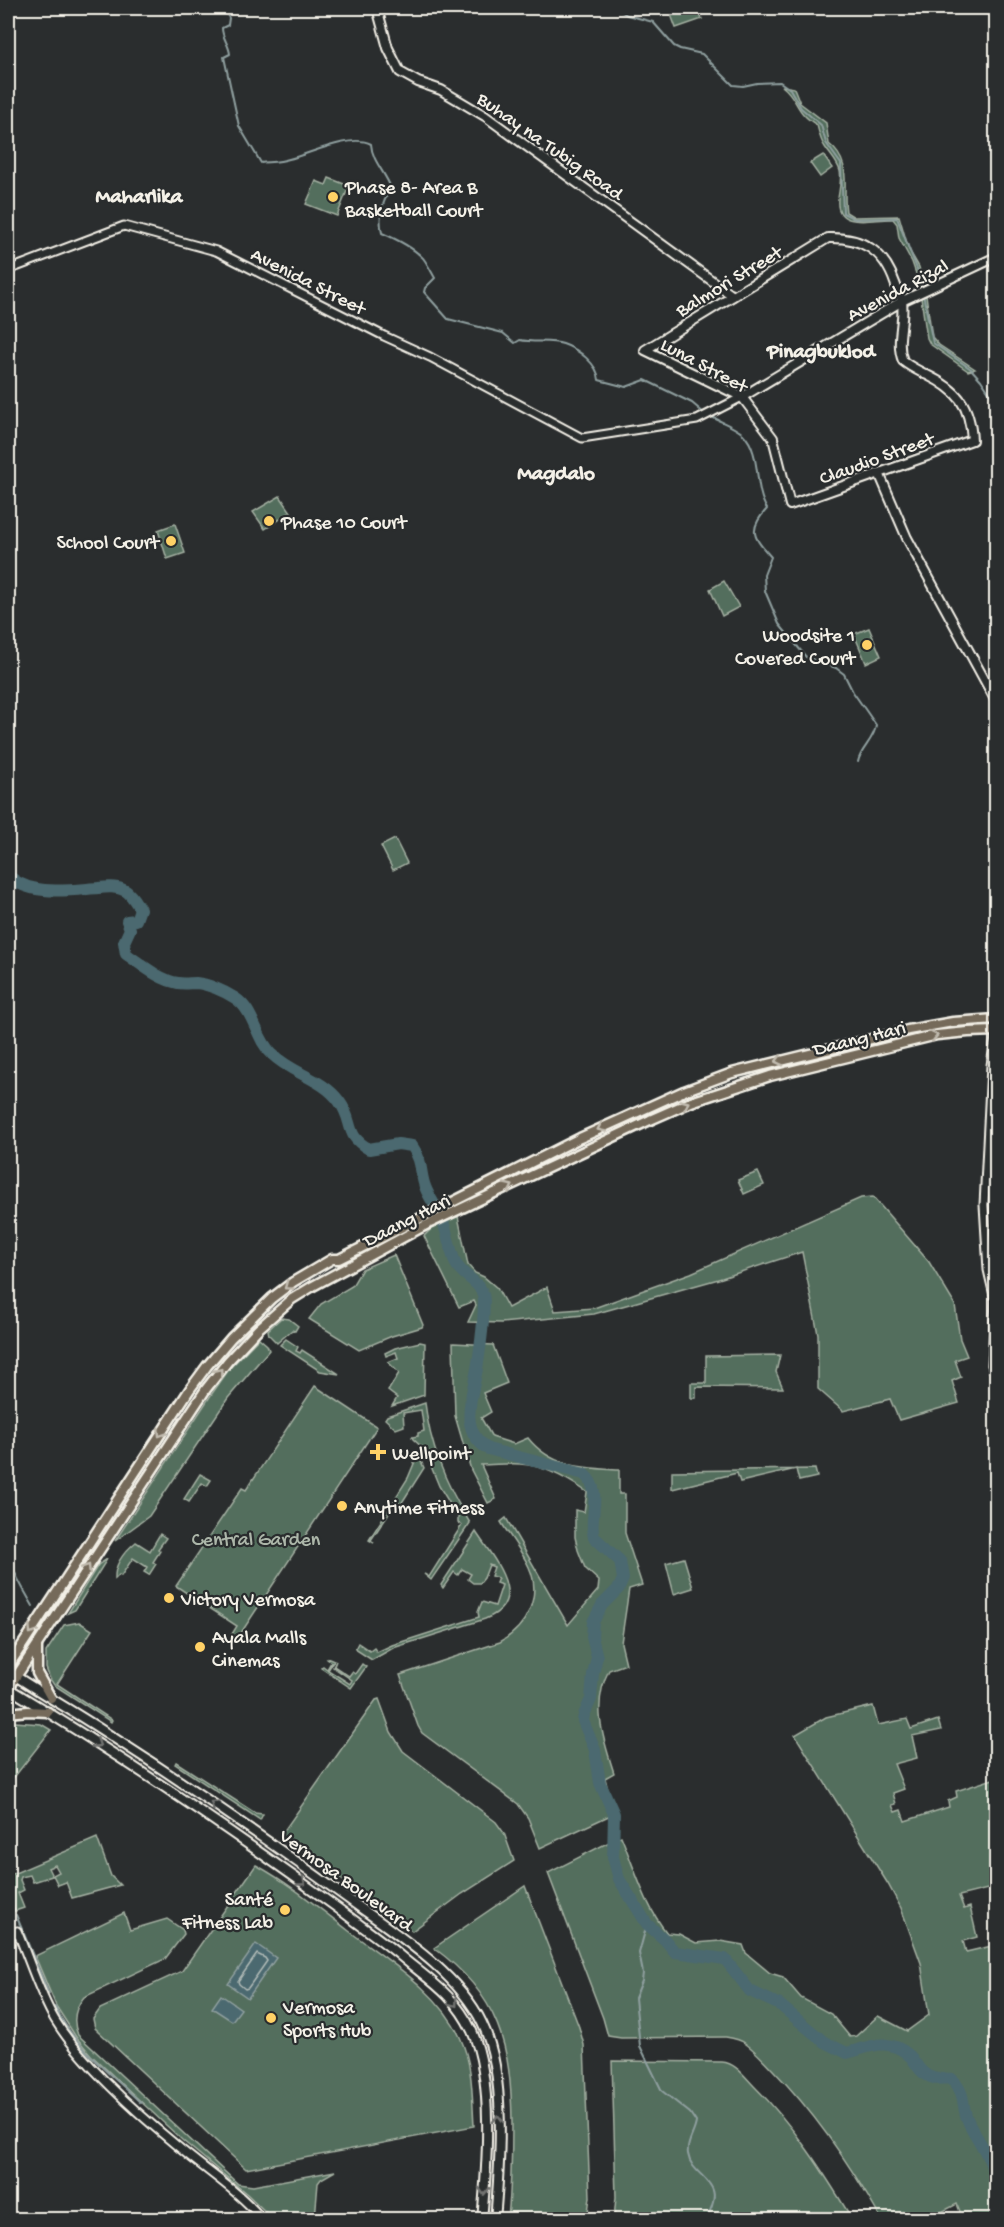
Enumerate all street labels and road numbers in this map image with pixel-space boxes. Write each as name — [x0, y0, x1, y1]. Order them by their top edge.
street label: Buhay na Tubig Road — [471, 88, 628, 208]
street label: Balmori Street — [672, 241, 789, 324]
street label: Avenida Street — [246, 244, 370, 323]
street label: Avenida Rizal — [844, 256, 953, 328]
street label: Luna Street — [656, 335, 752, 400]
street label: Claudio Street — [817, 428, 939, 492]
street label: Daang Hari — [809, 1018, 909, 1064]
street label: Daang Hari — [358, 1190, 455, 1255]
street label: Vermosa Boulevard — [273, 1825, 418, 1939]

